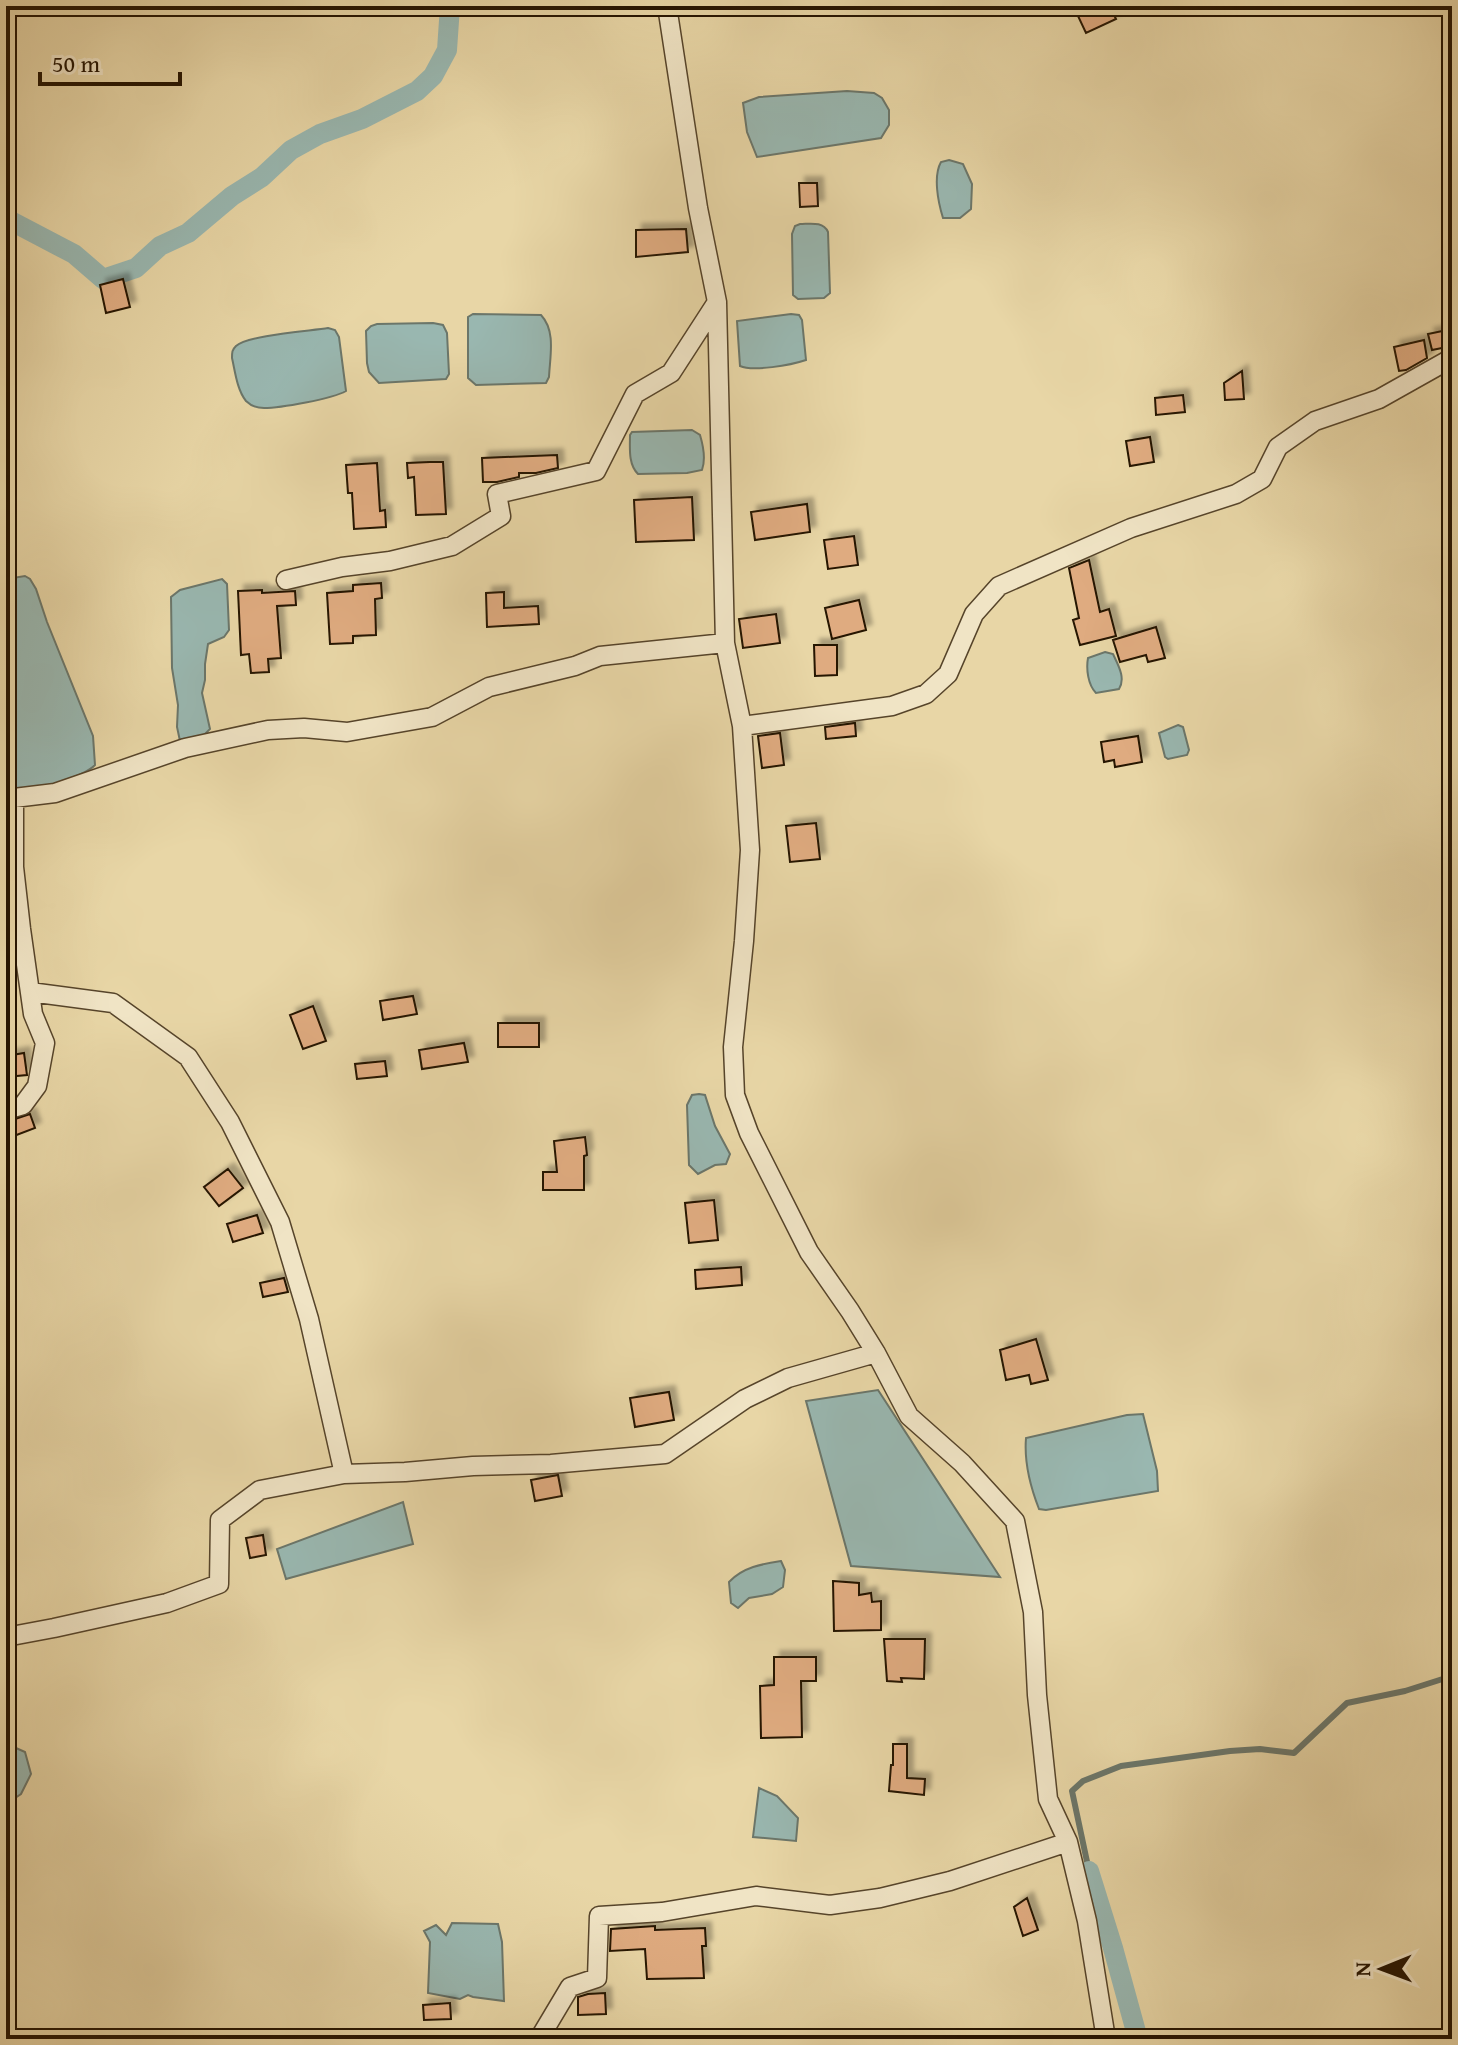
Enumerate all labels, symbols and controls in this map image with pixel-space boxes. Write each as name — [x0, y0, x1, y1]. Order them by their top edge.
scale bar — [40, 36, 180, 86]
text: 50 m — [52, 46, 100, 81]
north arrow — [1342, 1929, 1422, 2009]
text: N — [1346, 1961, 1378, 1977]

